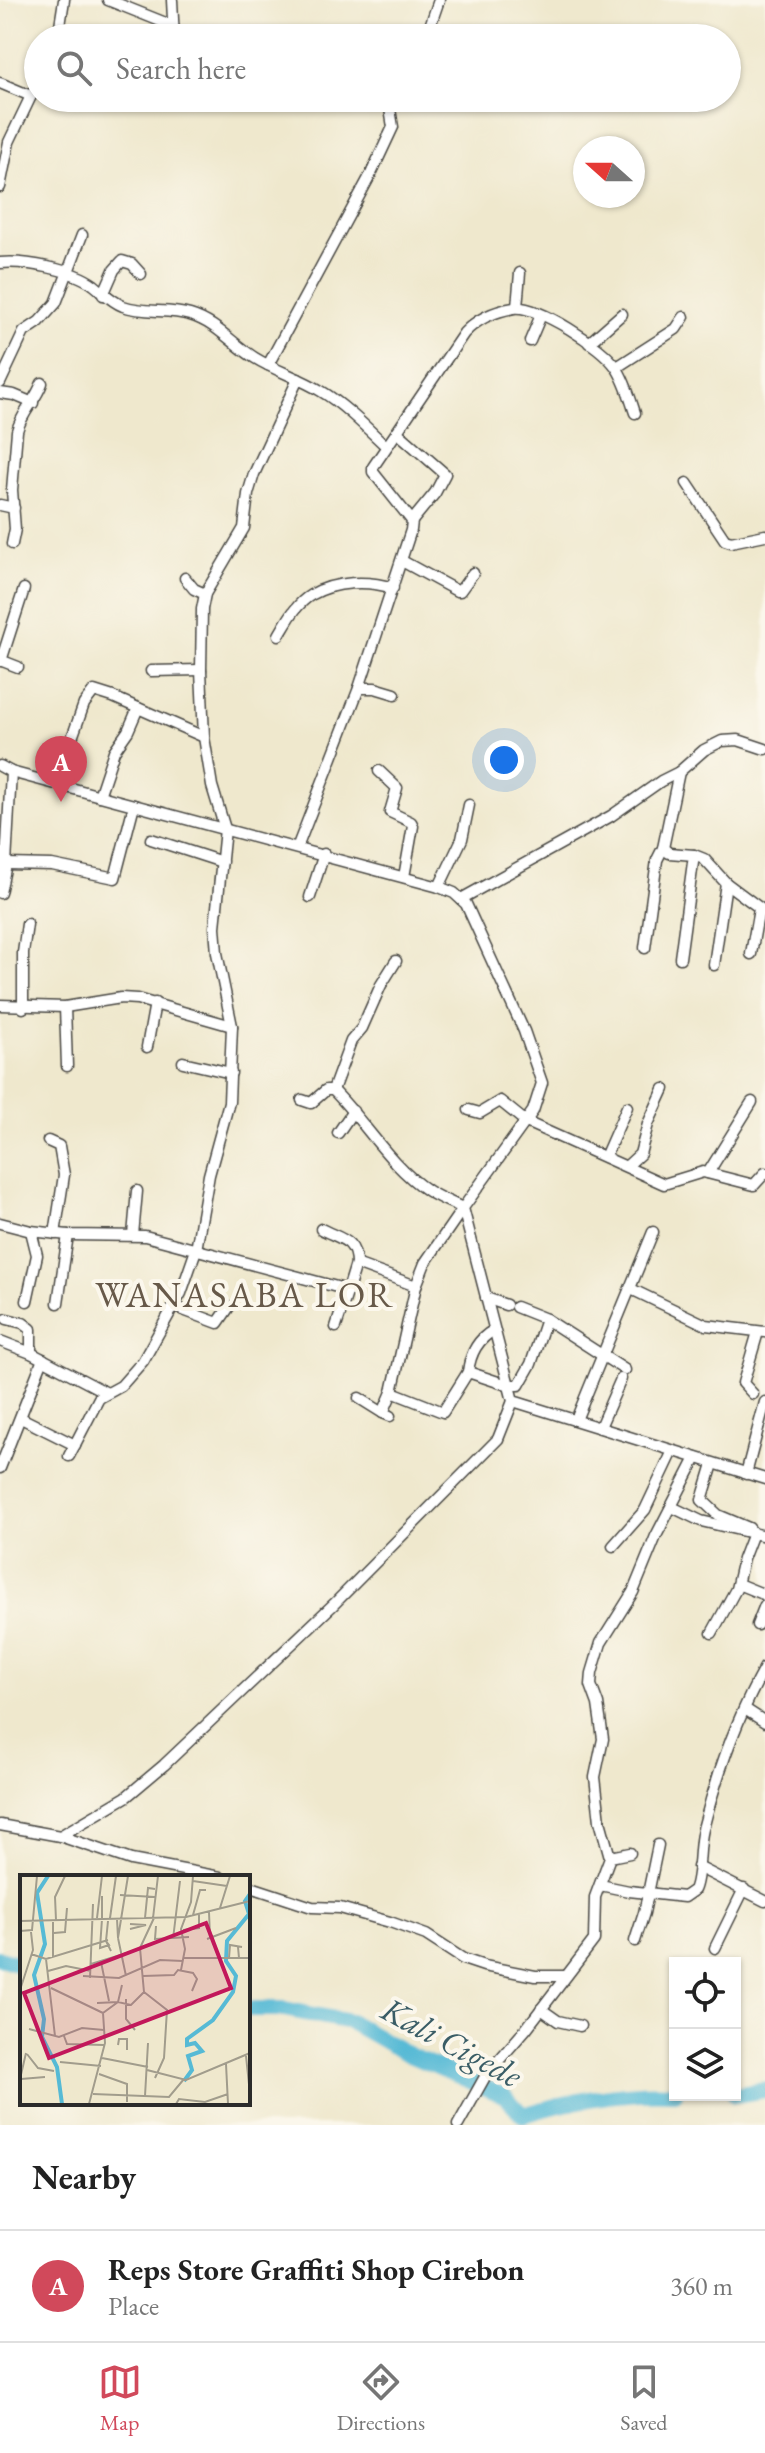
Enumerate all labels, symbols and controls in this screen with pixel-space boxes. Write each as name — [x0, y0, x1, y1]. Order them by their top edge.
search box — [24, 24, 741, 112]
icon: search — [52, 46, 96, 90]
text: Search here — [116, 49, 246, 88]
north arrow — [573, 136, 645, 208]
pin: A — [35, 736, 87, 802]
your location — [484, 740, 524, 780]
district label: WANASABA LOR — [95, 1271, 395, 1318]
inset map — [20, 1875, 250, 2105]
map controls — [669, 1957, 741, 2101]
button: locate — [669, 1957, 741, 2029]
water label: Kali Cigede — [373, 1986, 530, 2097]
button: layers — [669, 2029, 741, 2101]
text: Nearby — [32, 2155, 136, 2199]
text: Reps Store Graffiti Shop Cirebon — [108, 2250, 524, 2289]
text: A — [49, 2269, 67, 2303]
text: 360 m — [670, 2269, 733, 2303]
text: Place — [108, 2289, 159, 2323]
tab: Map — [98, 2360, 142, 2437]
tab: Directions — [337, 2360, 425, 2437]
tab: Saved — [620, 2360, 667, 2437]

